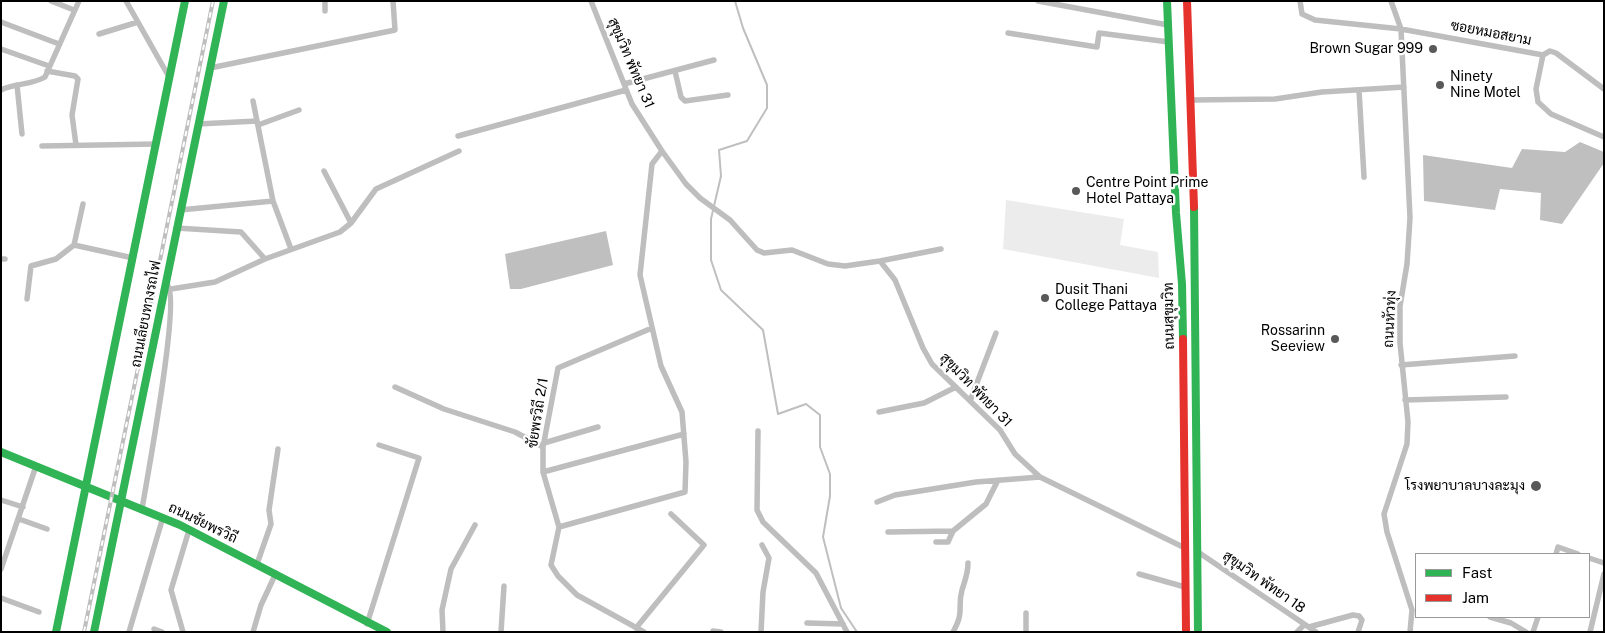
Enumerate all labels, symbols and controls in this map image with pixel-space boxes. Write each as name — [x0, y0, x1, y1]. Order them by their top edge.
street label: สุขุมวิท พัทยา 31 — [604, 15, 658, 111]
street label: ซอยหมอสยาม — [1449, 17, 1533, 49]
place label: Brown Sugar 999 — [1309, 41, 1423, 57]
marker: Brown Sugar 999 — [1427, 43, 1439, 55]
place label: Ninety Nine Motel — [1450, 69, 1521, 102]
marker: Ninety Nine Motel — [1434, 79, 1446, 91]
place label: Centre Point Prime Hotel Pattaya — [1086, 175, 1208, 208]
marker: Centre Point Prime Hotel Pattaya — [1070, 185, 1082, 197]
street label: ถนนเลียบทางรถไฟ — [127, 259, 165, 369]
place label: Dusit Thani College Pattaya — [1055, 282, 1157, 314]
street label: ถนนสุขุมวิท — [1160, 282, 1178, 350]
street label: ถนนหัวทุ่ง — [1380, 290, 1400, 348]
marker: Dusit Thani College Pattaya — [1039, 292, 1051, 304]
place label: Rossarinn Seeview — [1261, 323, 1325, 356]
marker: Rossarinn Seeview — [1329, 333, 1341, 345]
street label: สุขุมวิท พัทยา 31 — [936, 349, 1016, 431]
street label: ชัยพรวิถี 2/1 — [524, 377, 552, 449]
place label: โรงพยาบาลบางละมุง — [1405, 478, 1525, 494]
marker: โรงพยาบาลบางละมุง — [1529, 479, 1543, 493]
street label: ถนนชัยพรวิถี — [166, 499, 240, 547]
street label: สุขุมวิท พัทยา 18 — [1219, 547, 1309, 617]
legend — [1415, 553, 1590, 618]
text: Fast — [1462, 564, 1492, 581]
text: Jam — [1462, 589, 1489, 606]

